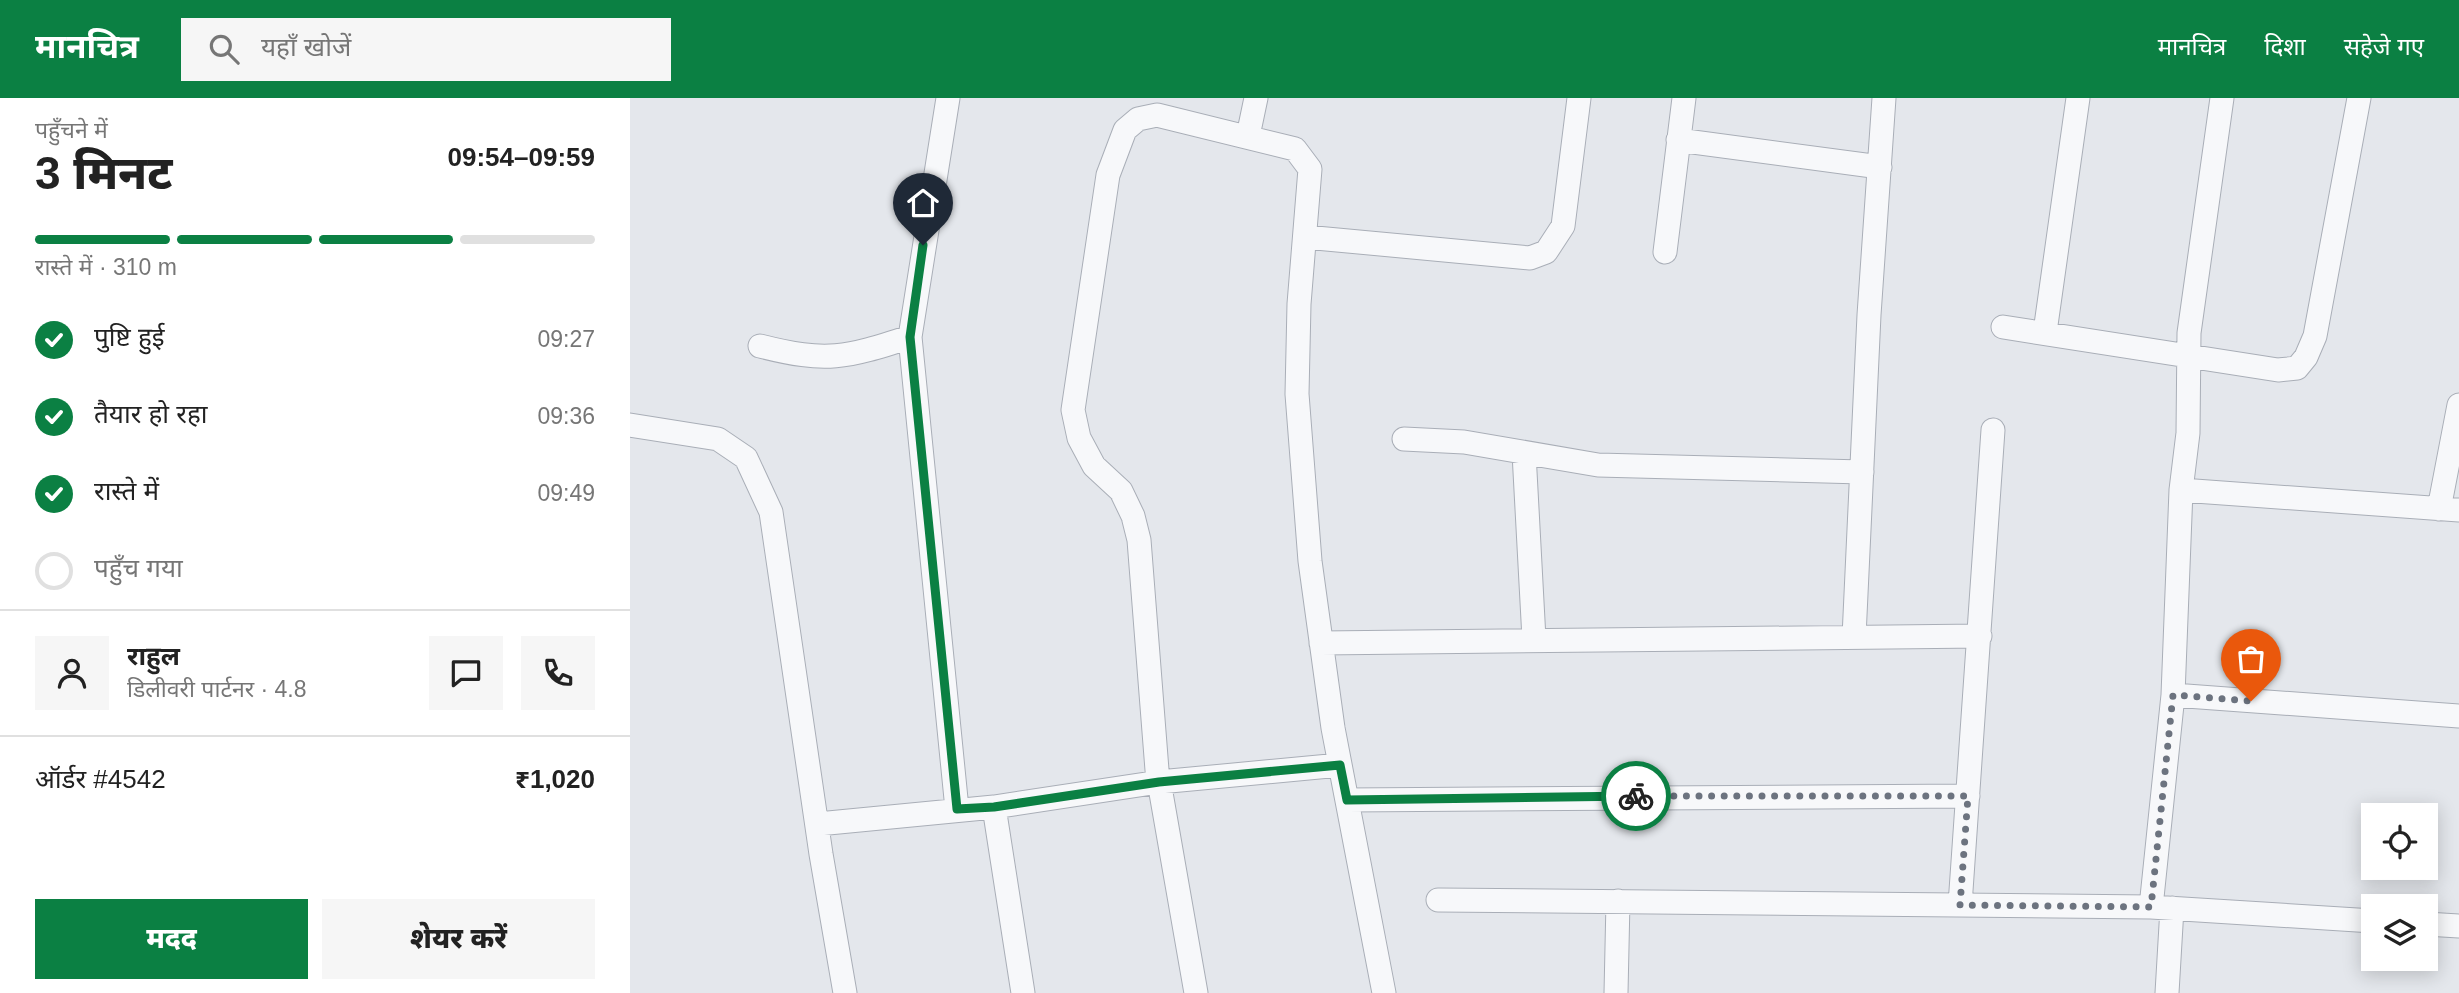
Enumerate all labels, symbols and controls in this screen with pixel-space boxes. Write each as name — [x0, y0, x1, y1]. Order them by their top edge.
search box — [181, 18, 671, 81]
text: मानचित्र — [35, 28, 139, 65]
icon: search — [205, 30, 243, 68]
text: यहाँ खोजें — [261, 32, 351, 62]
text: मानचित्र — [2158, 33, 2226, 60]
text: दिशा — [2264, 33, 2306, 60]
text: सहेजे गए — [2344, 33, 2424, 60]
text: पहुँचने में — [35, 117, 108, 143]
text: 09:54–09:59 — [448, 142, 595, 172]
text: 3 मिनट — [35, 147, 172, 199]
pin — [893, 173, 953, 245]
icon: home — [904, 184, 942, 222]
text: रास्ते में · 310 m — [35, 254, 177, 280]
icon: check — [35, 321, 73, 359]
text: पुष्टि हुई — [94, 322, 164, 352]
text: 09:27 — [537, 326, 595, 352]
icon: check — [35, 398, 73, 436]
text: तैयार हो रहा — [94, 399, 207, 429]
text: 09:36 — [537, 403, 595, 429]
icon: check — [35, 475, 73, 513]
text: रास्ते में — [94, 476, 159, 506]
text: 09:49 — [537, 480, 595, 506]
text: पहुँच गया — [94, 553, 183, 583]
pin — [2221, 629, 2281, 701]
button: person — [35, 636, 109, 710]
button: chat — [429, 636, 503, 710]
button: phone — [521, 636, 595, 710]
icon: bag — [2232, 640, 2270, 678]
text: राहुल — [127, 641, 180, 671]
text: डिलीवरी पार्टनर · 4.8 — [127, 676, 307, 702]
courier — [1601, 761, 1671, 831]
text: ऑर्डर #4542 — [35, 764, 166, 794]
text: ₹1,020 — [515, 764, 595, 794]
icon: bike — [1617, 777, 1655, 815]
map controls — [2361, 803, 2438, 971]
button: locate — [2361, 803, 2438, 880]
button: layers — [2361, 894, 2438, 971]
button: मदद — [35, 899, 308, 979]
button: शेयर करें — [322, 899, 595, 979]

